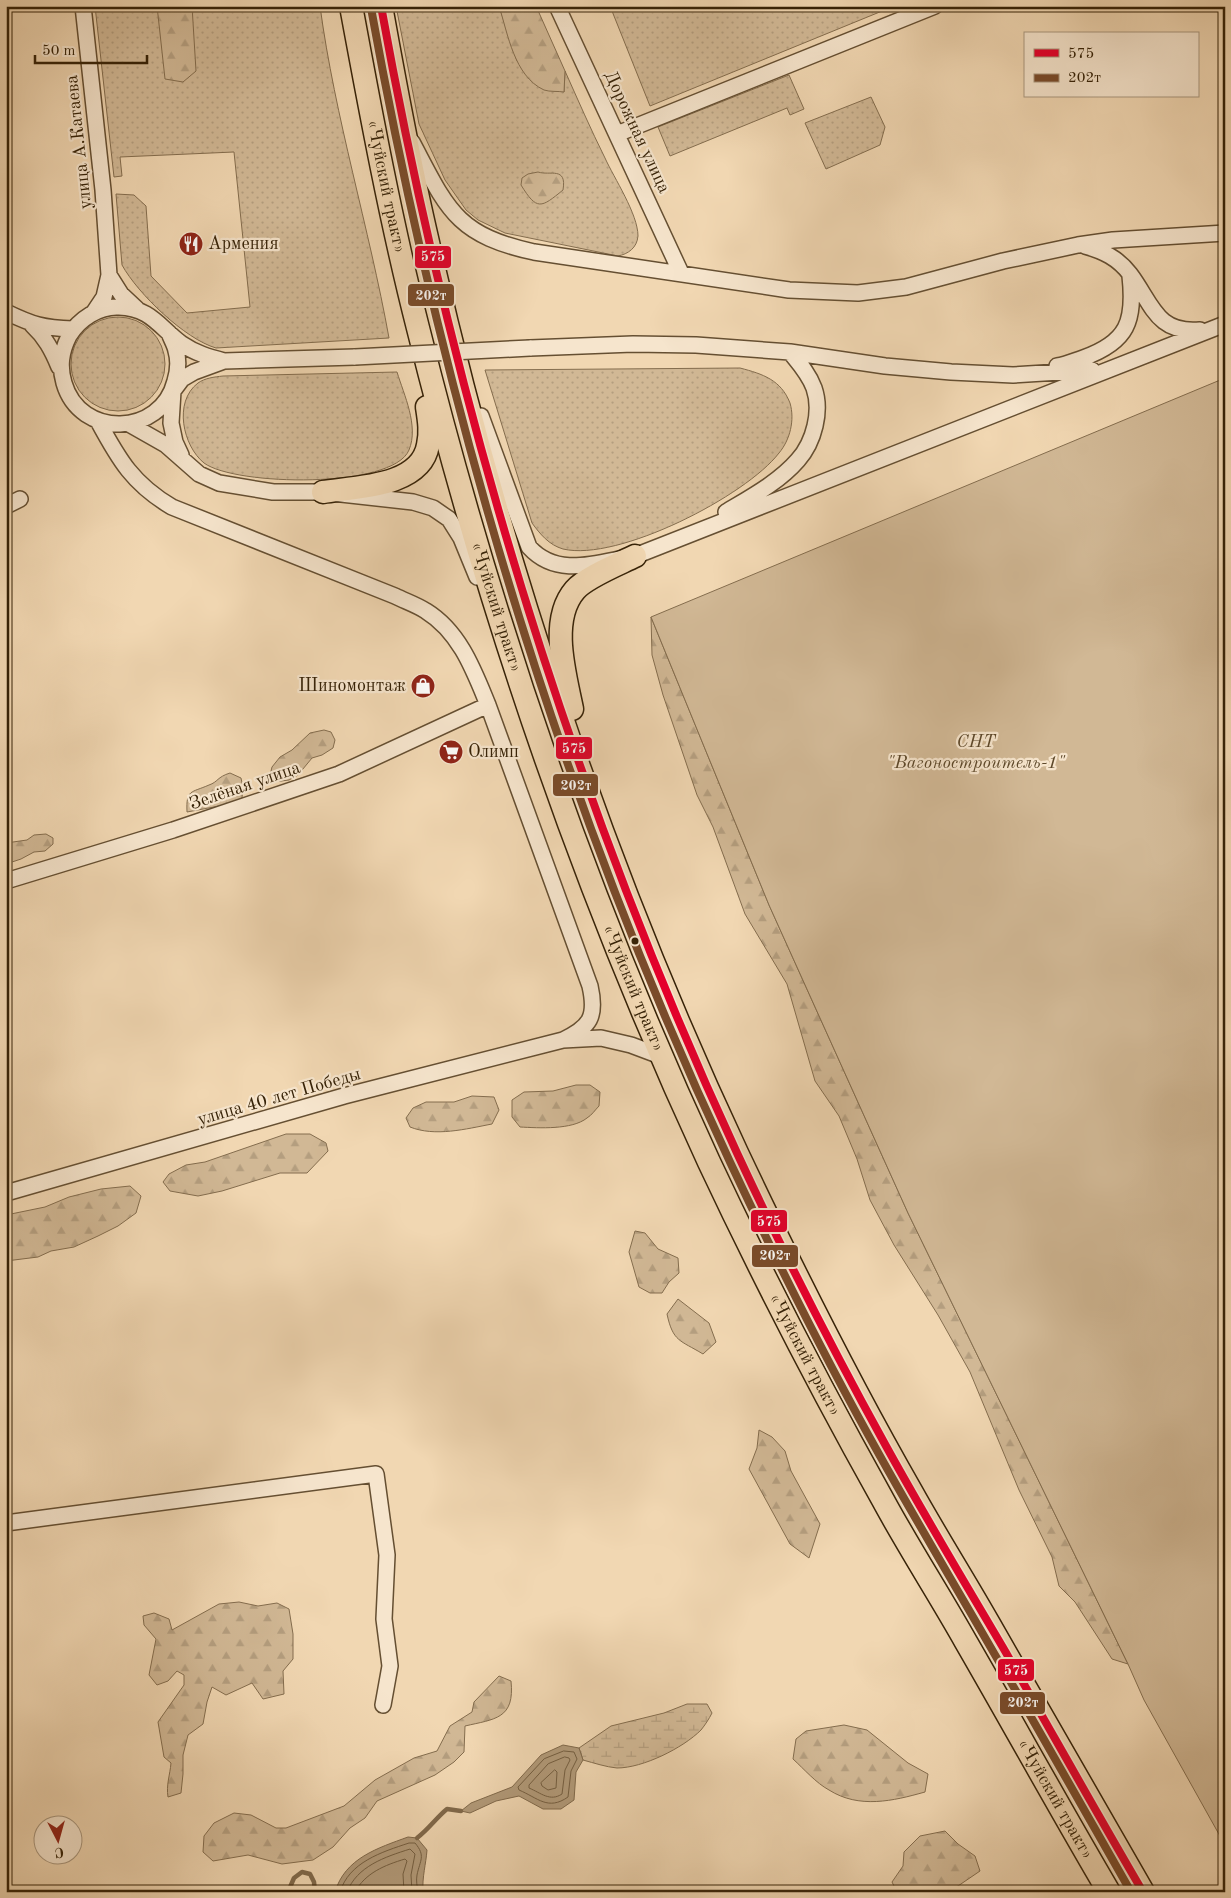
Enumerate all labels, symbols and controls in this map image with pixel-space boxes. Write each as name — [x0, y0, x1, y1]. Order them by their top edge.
scale bar — [35, 32, 148, 64]
legend — [1024, 32, 1198, 98]
text: 50 m — [42, 44, 76, 59]
text: 575 — [1068, 47, 1094, 62]
street label: Дорожная улица — [601, 68, 673, 196]
text: 202т — [1068, 71, 1101, 86]
street label: улица А.Катаева — [63, 74, 95, 210]
street label: «Чуйский тракт» — [364, 119, 409, 255]
restaurant icon: Армения — [178, 231, 204, 257]
place label: Армения — [208, 235, 279, 253]
line badge: 575 — [414, 245, 452, 269]
text: 575 — [421, 250, 445, 264]
line badge: 202т — [407, 283, 455, 307]
text: 202т — [415, 289, 447, 303]
street label: «Чуйский тракт» — [468, 540, 525, 675]
shop icon: Шиномонтаж — [410, 673, 436, 699]
place label: Шиномонтаж — [298, 677, 406, 695]
park label: СНТ "Вагоностроитель-1" — [887, 733, 1066, 772]
line badge: 575 — [555, 736, 593, 760]
supermarket icon: Олимп — [438, 739, 464, 765]
text: 575 — [562, 742, 586, 756]
place label: Олимп — [468, 743, 519, 761]
street label: Зелёная улица — [187, 759, 303, 813]
line badge: 202т — [552, 773, 599, 797]
text: 202т — [560, 779, 592, 793]
street label: «Чуйский тракт» — [599, 922, 668, 1054]
unlabelled marker — [630, 936, 640, 946]
street label: улица 40 лет Победы — [195, 1065, 363, 1129]
line badge: 575 — [750, 1209, 788, 1233]
text: 575 — [757, 1215, 781, 1229]
line badge: 202т — [751, 1244, 799, 1268]
text: 202т — [759, 1249, 791, 1263]
street label: «Чуйский тракт» — [766, 1291, 844, 1419]
line badge: 575 — [997, 1658, 1035, 1682]
text: 575 — [1004, 1664, 1028, 1678]
line badge: 202т — [999, 1691, 1046, 1715]
text: 202т — [1007, 1696, 1039, 1710]
street label: «Чуйский тракт» — [1014, 1736, 1097, 1862]
north arrow — [32, 1816, 82, 1866]
text: С — [54, 1844, 65, 1859]

